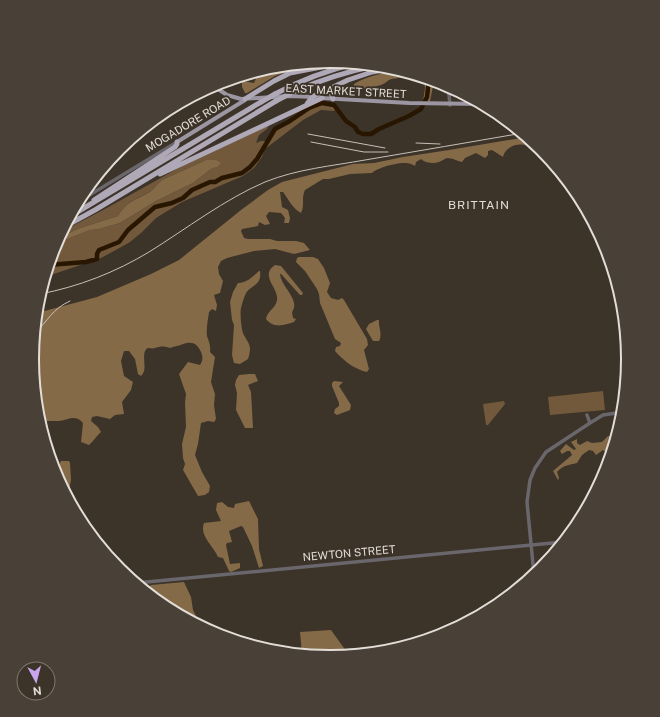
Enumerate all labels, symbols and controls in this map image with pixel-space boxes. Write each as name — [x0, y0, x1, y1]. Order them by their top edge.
street label: EAST MARKET STREET — [285, 82, 407, 100]
street label: MOGADORE ROAD — [143, 94, 233, 154]
district label: BRITTAIN — [448, 198, 510, 212]
street label: NEWTON STREET — [302, 543, 396, 563]
north arrow — [16, 661, 56, 701]
text: N — [32, 684, 42, 697]

